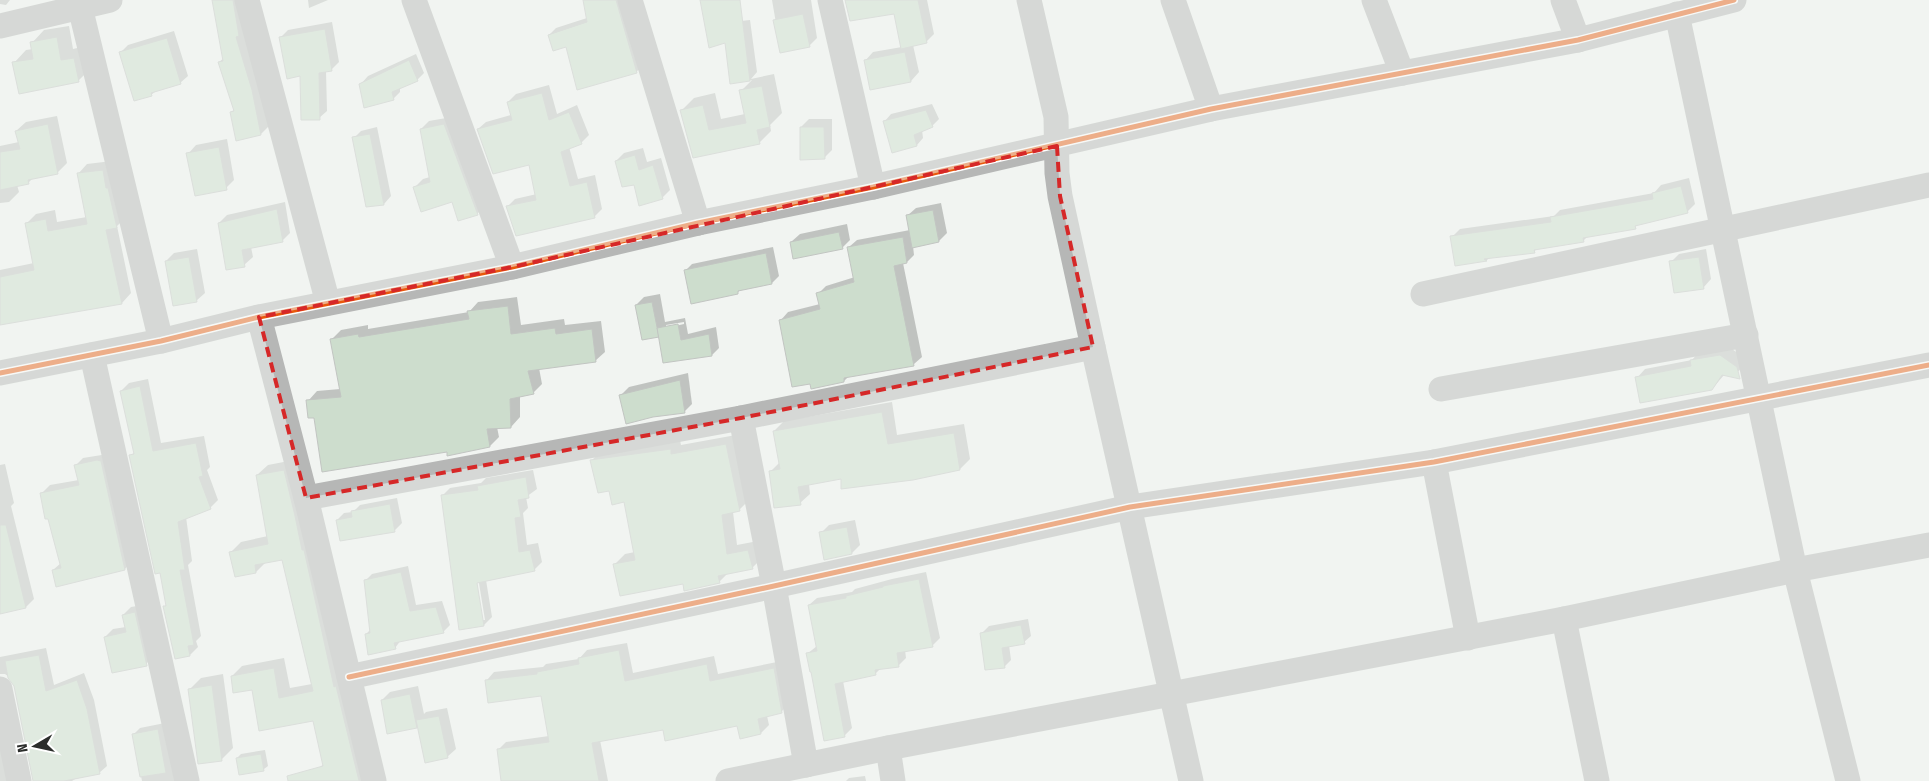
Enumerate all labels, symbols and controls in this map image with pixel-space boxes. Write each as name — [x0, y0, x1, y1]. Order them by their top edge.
north arrow — [10, 721, 60, 771]
text: N — [14, 742, 32, 753]

